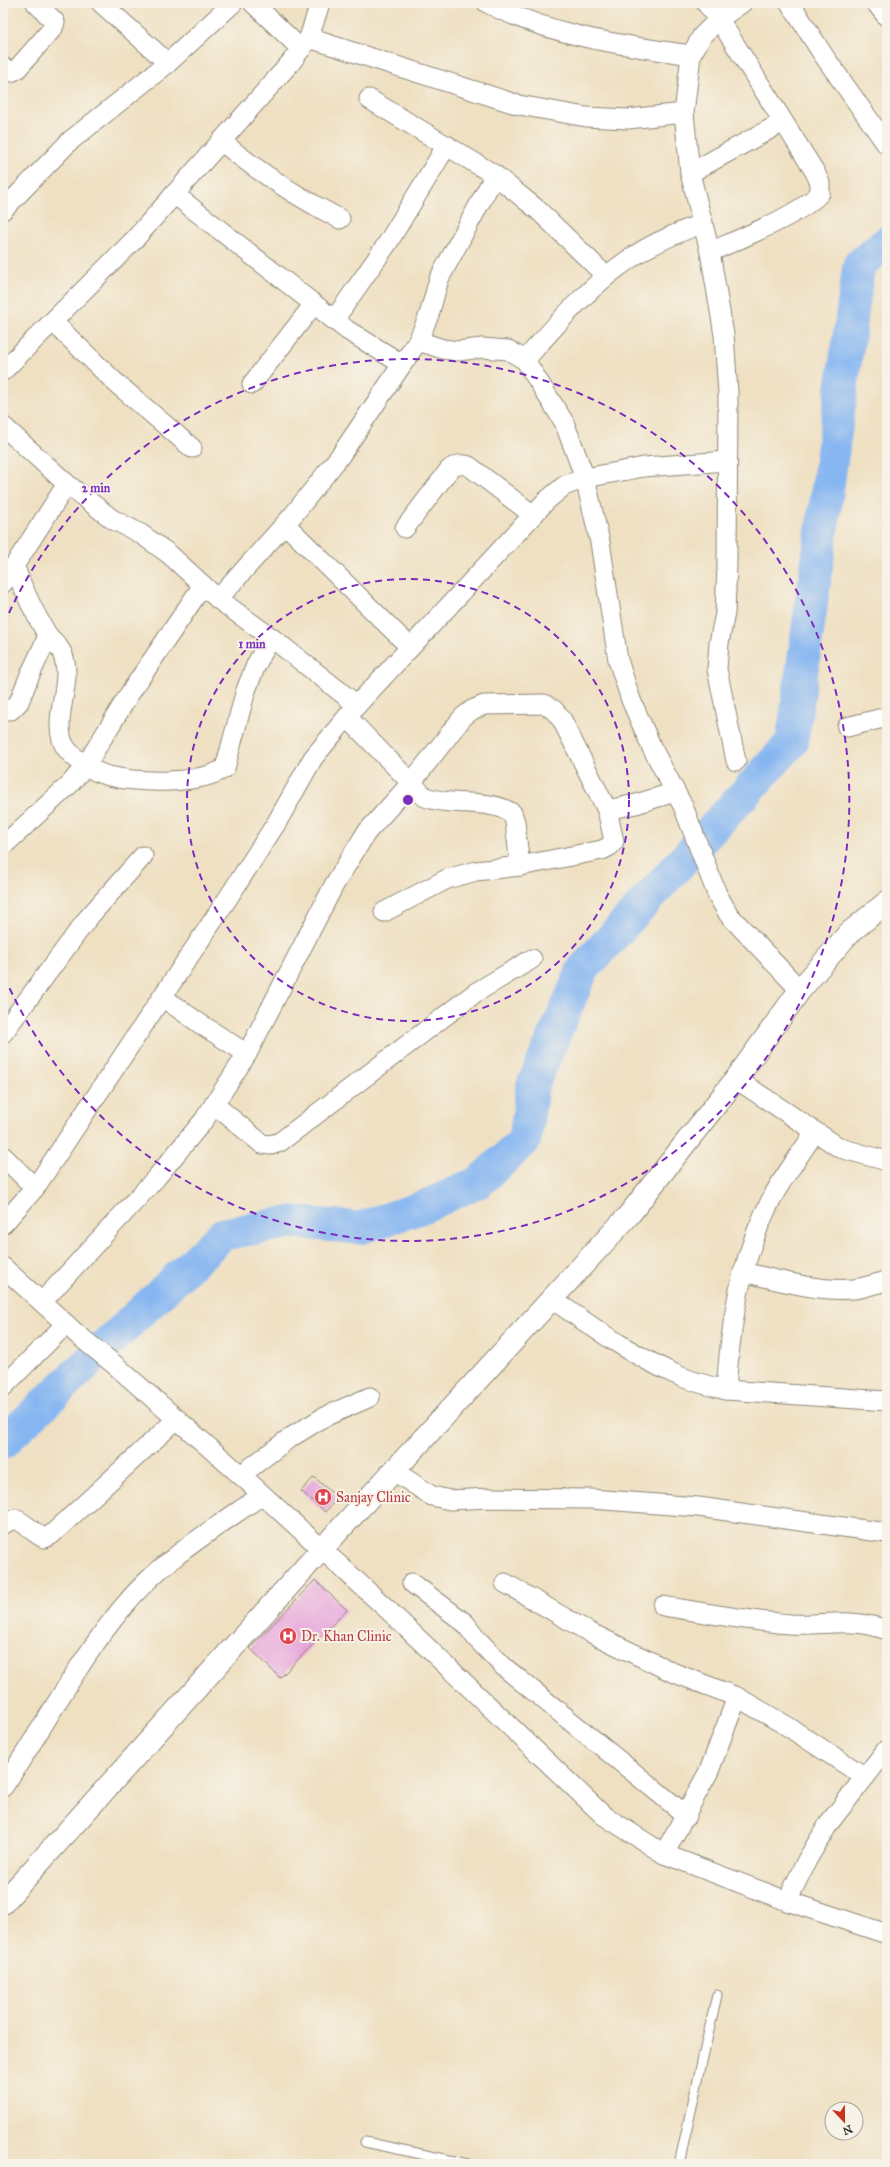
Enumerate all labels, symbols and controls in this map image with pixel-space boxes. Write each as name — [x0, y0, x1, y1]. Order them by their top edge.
text: 2 min — [82, 481, 111, 495]
text: 1 min — [238, 637, 266, 651]
centre of rings — [401, 793, 415, 807]
hospital icon: Sanjay Clinic — [313, 1487, 333, 1507]
place label: Sanjay Clinic — [336, 1489, 411, 1506]
hospital icon: Dr. Khan Clinic — [278, 1626, 298, 1646]
place label: Dr. Khan Clinic — [301, 1628, 392, 1645]
north arrow — [824, 2101, 864, 2141]
text: N — [840, 2122, 854, 2138]

